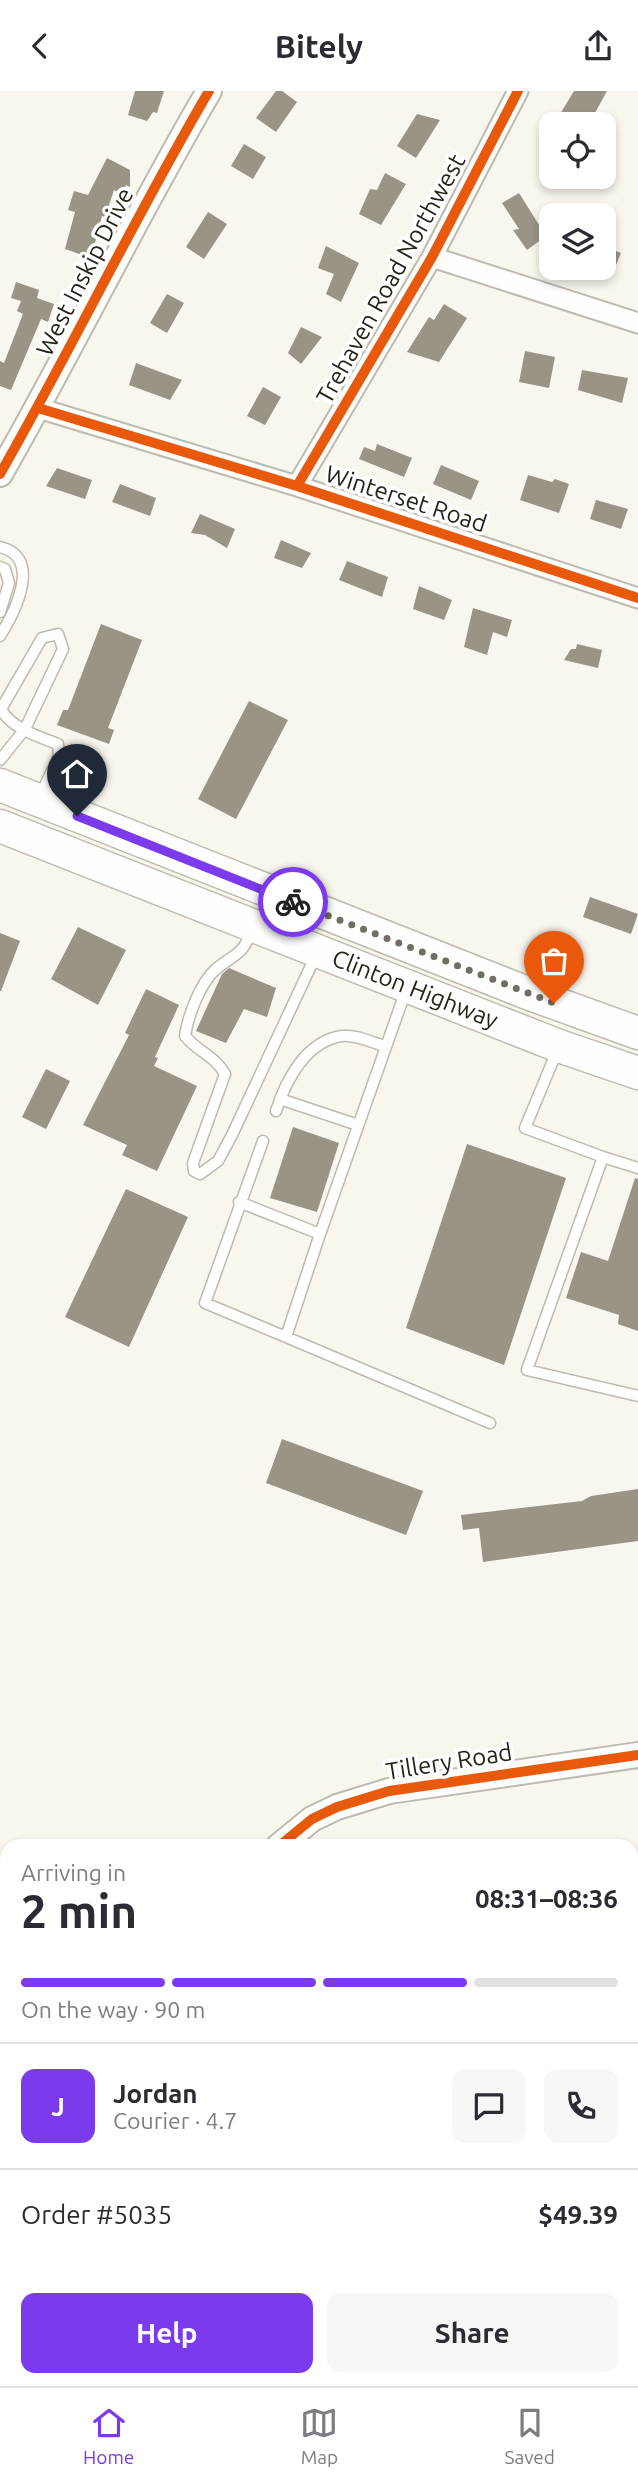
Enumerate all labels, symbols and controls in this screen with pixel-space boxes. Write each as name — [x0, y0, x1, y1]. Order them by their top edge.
icon: back — [21, 27, 59, 65]
icon: share — [579, 27, 617, 65]
text: Bitely — [275, 28, 363, 64]
map controls — [539, 112, 616, 280]
button: locate — [539, 112, 616, 189]
street label: Trehaven Road Northwest — [311, 149, 471, 408]
street label: West Inskip Drive — [31, 183, 139, 360]
button: layers — [539, 203, 616, 280]
street label: Winterset Road — [322, 460, 490, 537]
pin — [47, 744, 107, 816]
icon: home — [58, 755, 96, 793]
courier — [258, 867, 328, 937]
icon: bike — [274, 883, 312, 921]
pin — [524, 931, 584, 1003]
icon: bag — [535, 942, 573, 980]
street label: Clinton Highway — [328, 944, 502, 1034]
street label: Tillery Road — [384, 1738, 514, 1785]
text: Arriving in — [21, 1860, 126, 1885]
text: 08:31–08:36 — [475, 1884, 618, 1913]
text: 2 min — [21, 1885, 137, 1937]
text: On the way · 90 m — [21, 1997, 205, 2022]
button: chat — [452, 2069, 526, 2143]
button: phone — [544, 2069, 618, 2143]
text: Jordan — [113, 2079, 198, 2108]
text: J — [51, 2092, 65, 2121]
text: Courier · 4.7 — [113, 2108, 237, 2133]
text: Order #5035 — [21, 2200, 172, 2229]
text: $49.39 — [538, 2200, 618, 2229]
button: Help — [21, 2293, 313, 2373]
button: Share — [327, 2293, 618, 2373]
tab: Home — [83, 2404, 134, 2468]
tab: Map — [300, 2404, 338, 2468]
tab: Saved — [504, 2404, 555, 2468]

